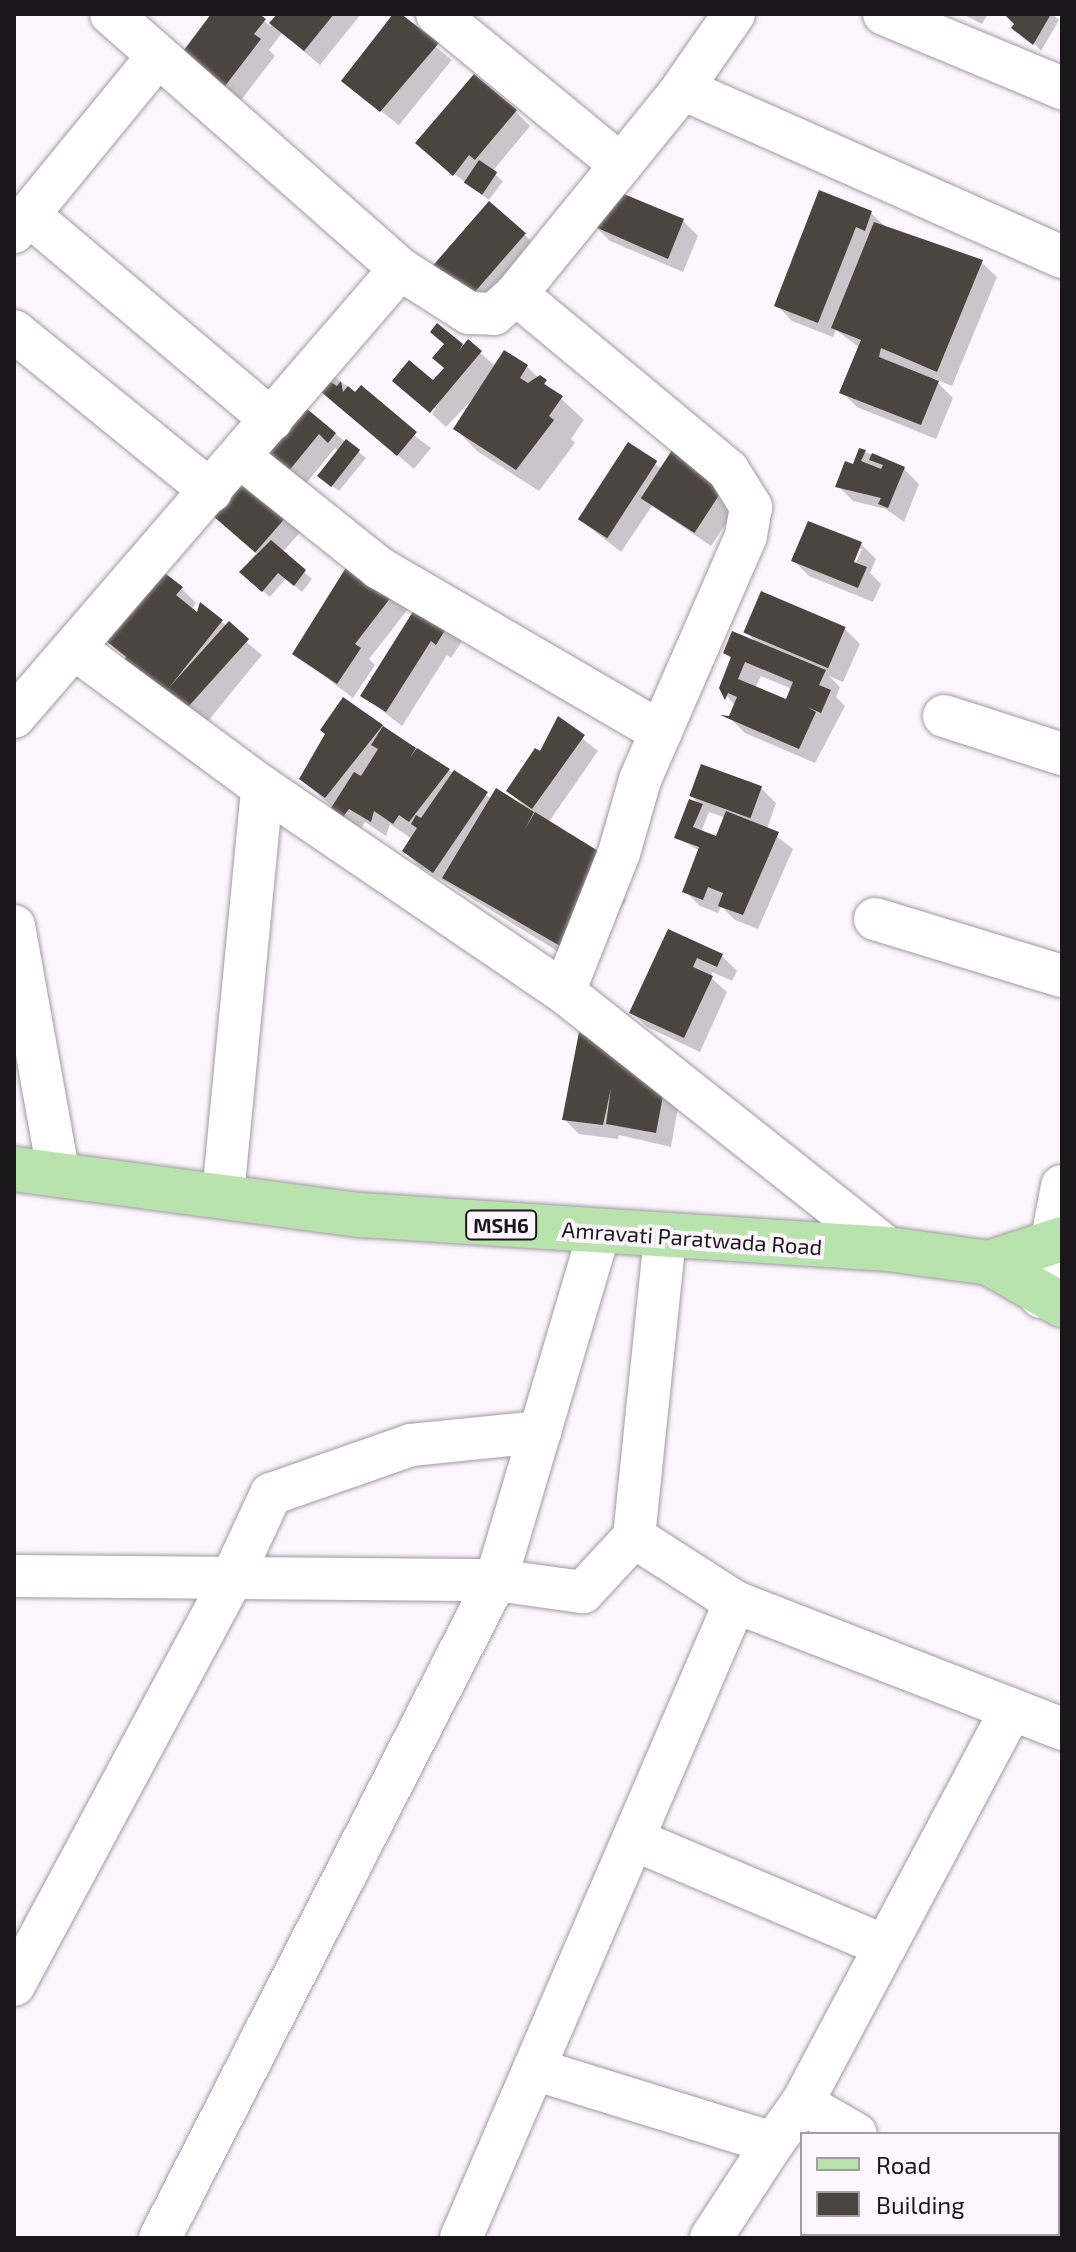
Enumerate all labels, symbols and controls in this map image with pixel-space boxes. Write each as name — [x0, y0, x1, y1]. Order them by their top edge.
road number: MSH6 — [465, 1209, 537, 1241]
street label: Amravati Paratwada Road — [561, 1216, 823, 1260]
legend — [800, 2132, 1060, 2236]
text: Road — [876, 2150, 931, 2179]
text: Building — [876, 2190, 965, 2219]

